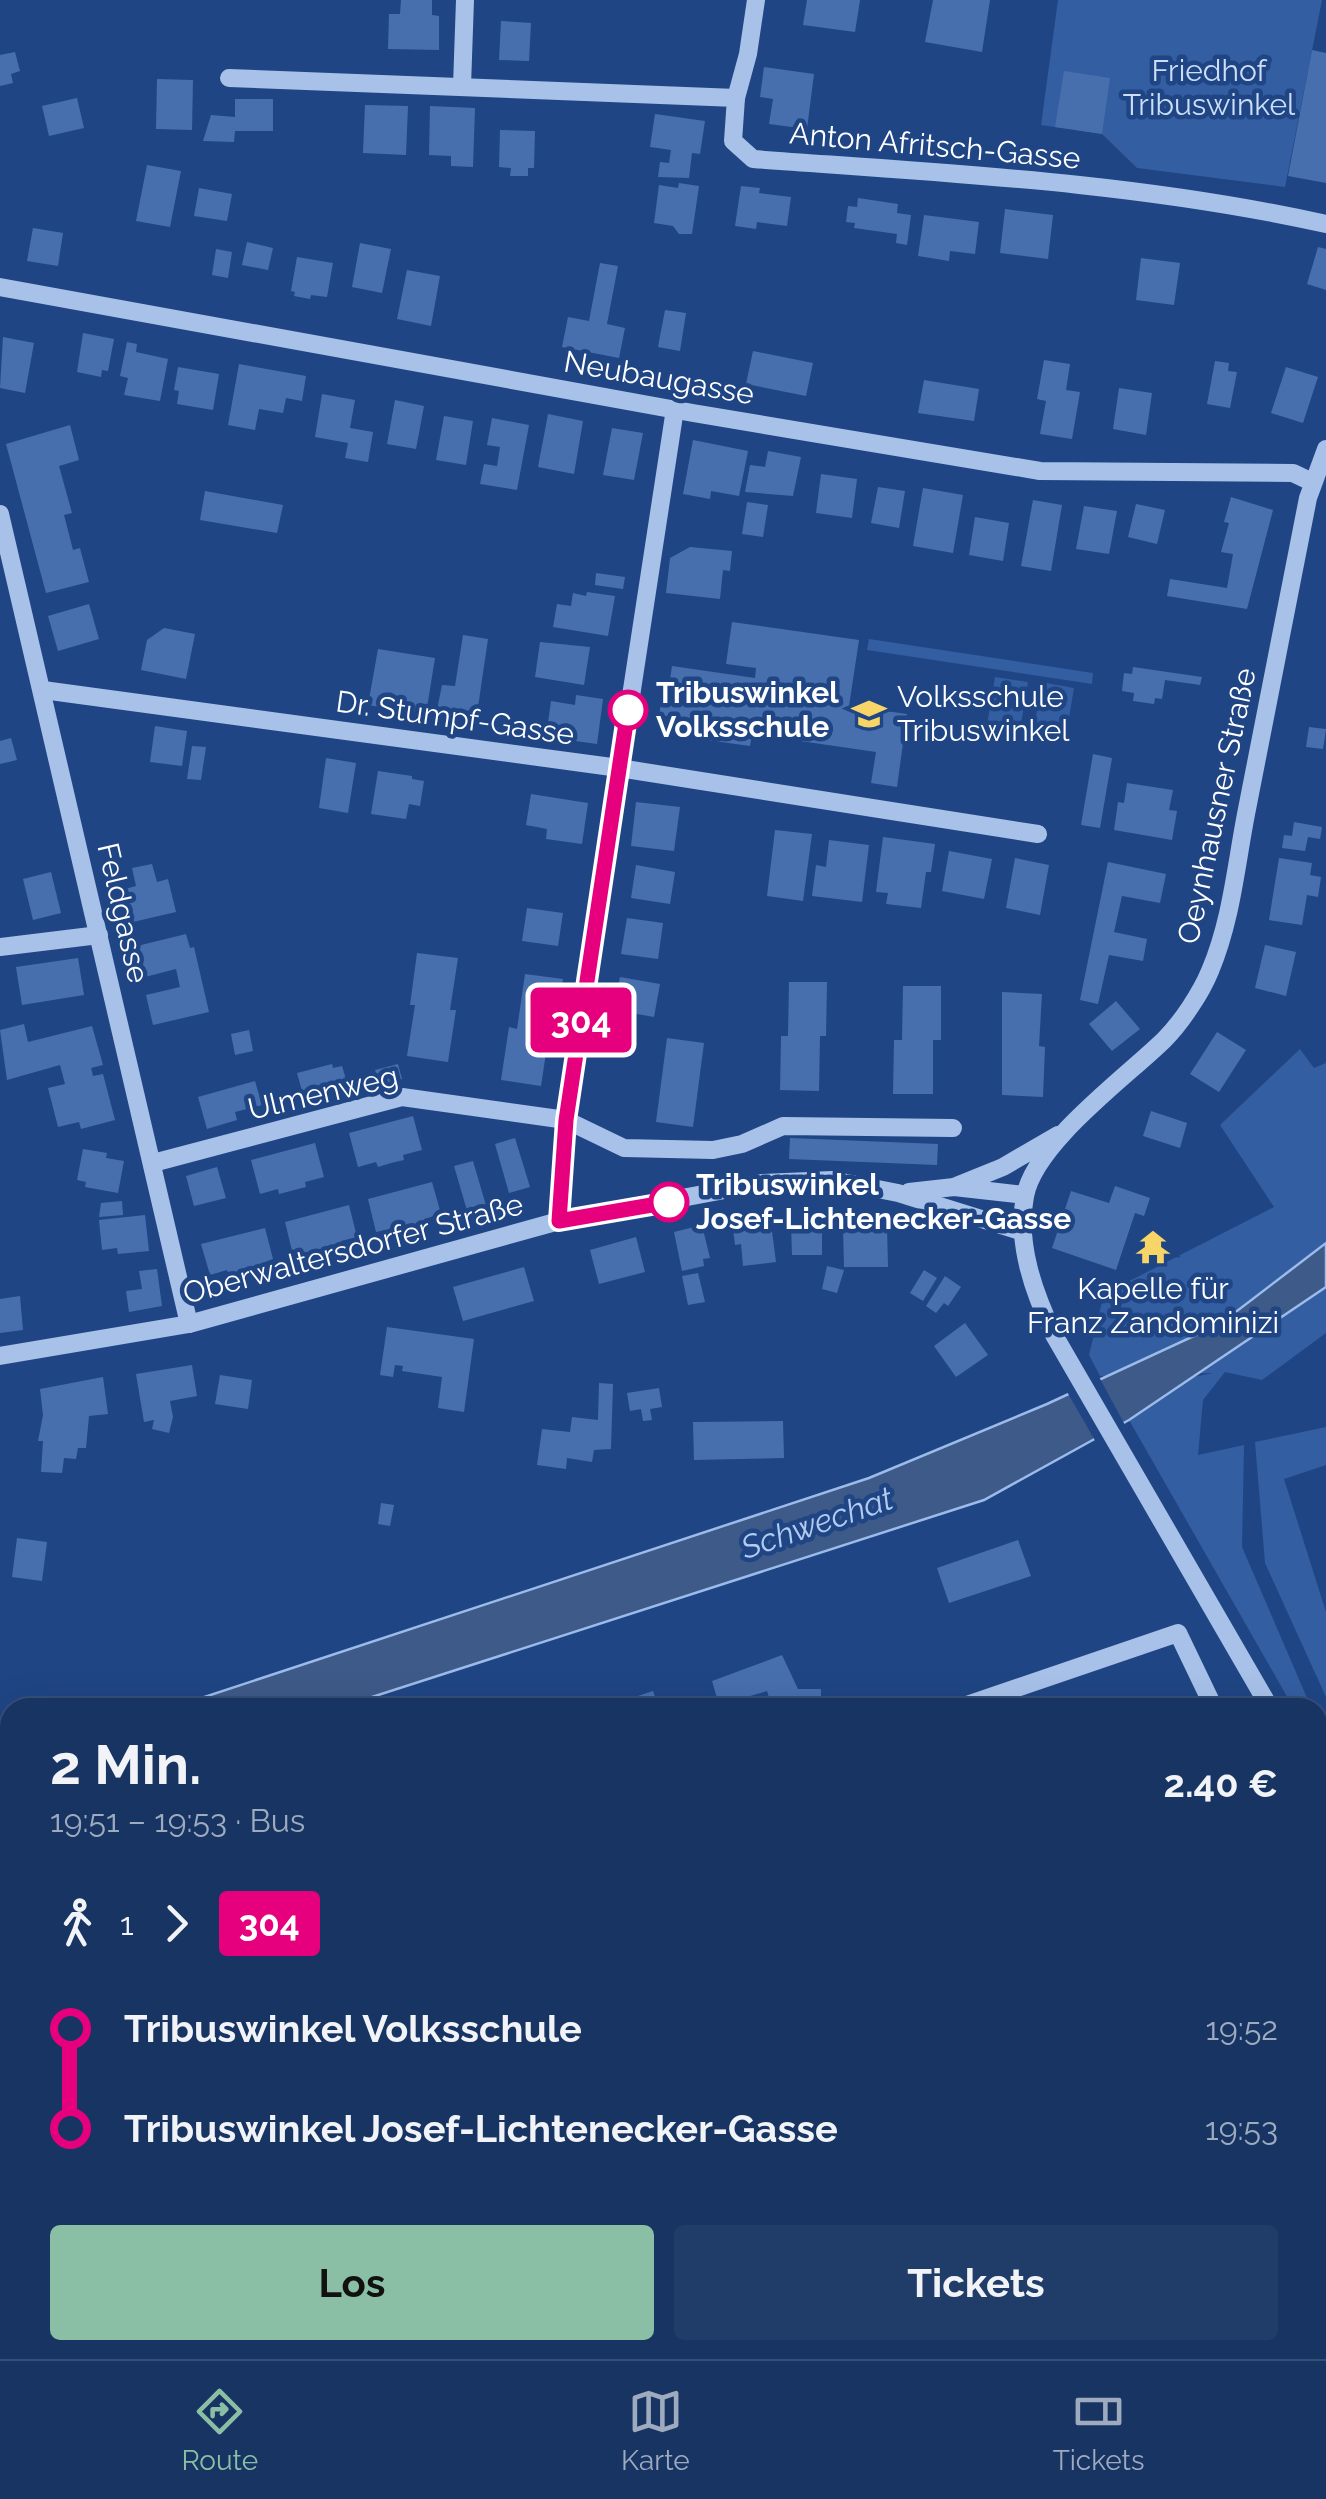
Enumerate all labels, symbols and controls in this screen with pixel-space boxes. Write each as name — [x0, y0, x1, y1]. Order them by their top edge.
park label: Friedhof Tribuswinkel — [1123, 53, 1296, 122]
street label: Anton Afritsch-Gasse — [788, 115, 1082, 176]
street label: Neubaugasse — [561, 344, 757, 411]
street label: Oeynhausner Straße — [1170, 665, 1263, 947]
place label: Tribuswinkel Volksschule — [656, 675, 839, 744]
place label: Volksschule Tribuswinkel — [897, 679, 1070, 748]
street label: Dr. Stumpf-Gasse — [334, 683, 576, 752]
marker: Tribuswinkel Volksschule — [609, 691, 647, 729]
school or university icon: Volksschule Tribuswinkel — [850, 695, 888, 733]
street label: Feldgasse — [90, 839, 157, 986]
line badge: 304 — [524, 988, 638, 1052]
text: 304 — [550, 1000, 612, 1041]
street label: Ulmenweg — [244, 1058, 401, 1127]
place label: Tribuswinkel Josef-Lichtenecker-Gasse — [696, 1167, 1071, 1236]
marker: Tribuswinkel Josef-Lichtenecker-Gasse — [650, 1183, 688, 1221]
street label: Oberwaltersdorfer Straße — [179, 1186, 527, 1311]
temple icon: Kapelle für Franz Zandominizi — [1134, 1228, 1172, 1266]
place label: Kapelle für Franz Zandominizi — [1027, 1271, 1279, 1340]
water label: Schwechat — [735, 1479, 898, 1566]
text: 2 Min. — [50, 1732, 201, 1797]
text: 2.40 € — [1164, 1761, 1278, 1806]
text: 19:51 – 19:53 · Bus — [50, 1802, 305, 1839]
icon: walk — [50, 1896, 105, 1951]
icon: forward — [149, 1896, 204, 1951]
text: 304 — [239, 1903, 300, 1944]
text: 1 — [120, 1905, 134, 1942]
text: Tribuswinkel Volksschule — [124, 2006, 582, 2051]
text: 19:52 — [1205, 2010, 1278, 2047]
text: Tribuswinkel Josef-Lichtenecker-Gasse — [124, 2106, 838, 2151]
text: 19:53 — [1205, 2110, 1278, 2147]
button: Los — [50, 2225, 654, 2340]
button: Tickets — [674, 2225, 1278, 2340]
tab: Route — [181, 2384, 258, 2477]
tab: Karte — [621, 2384, 690, 2477]
tab: Tickets — [1053, 2384, 1145, 2477]

